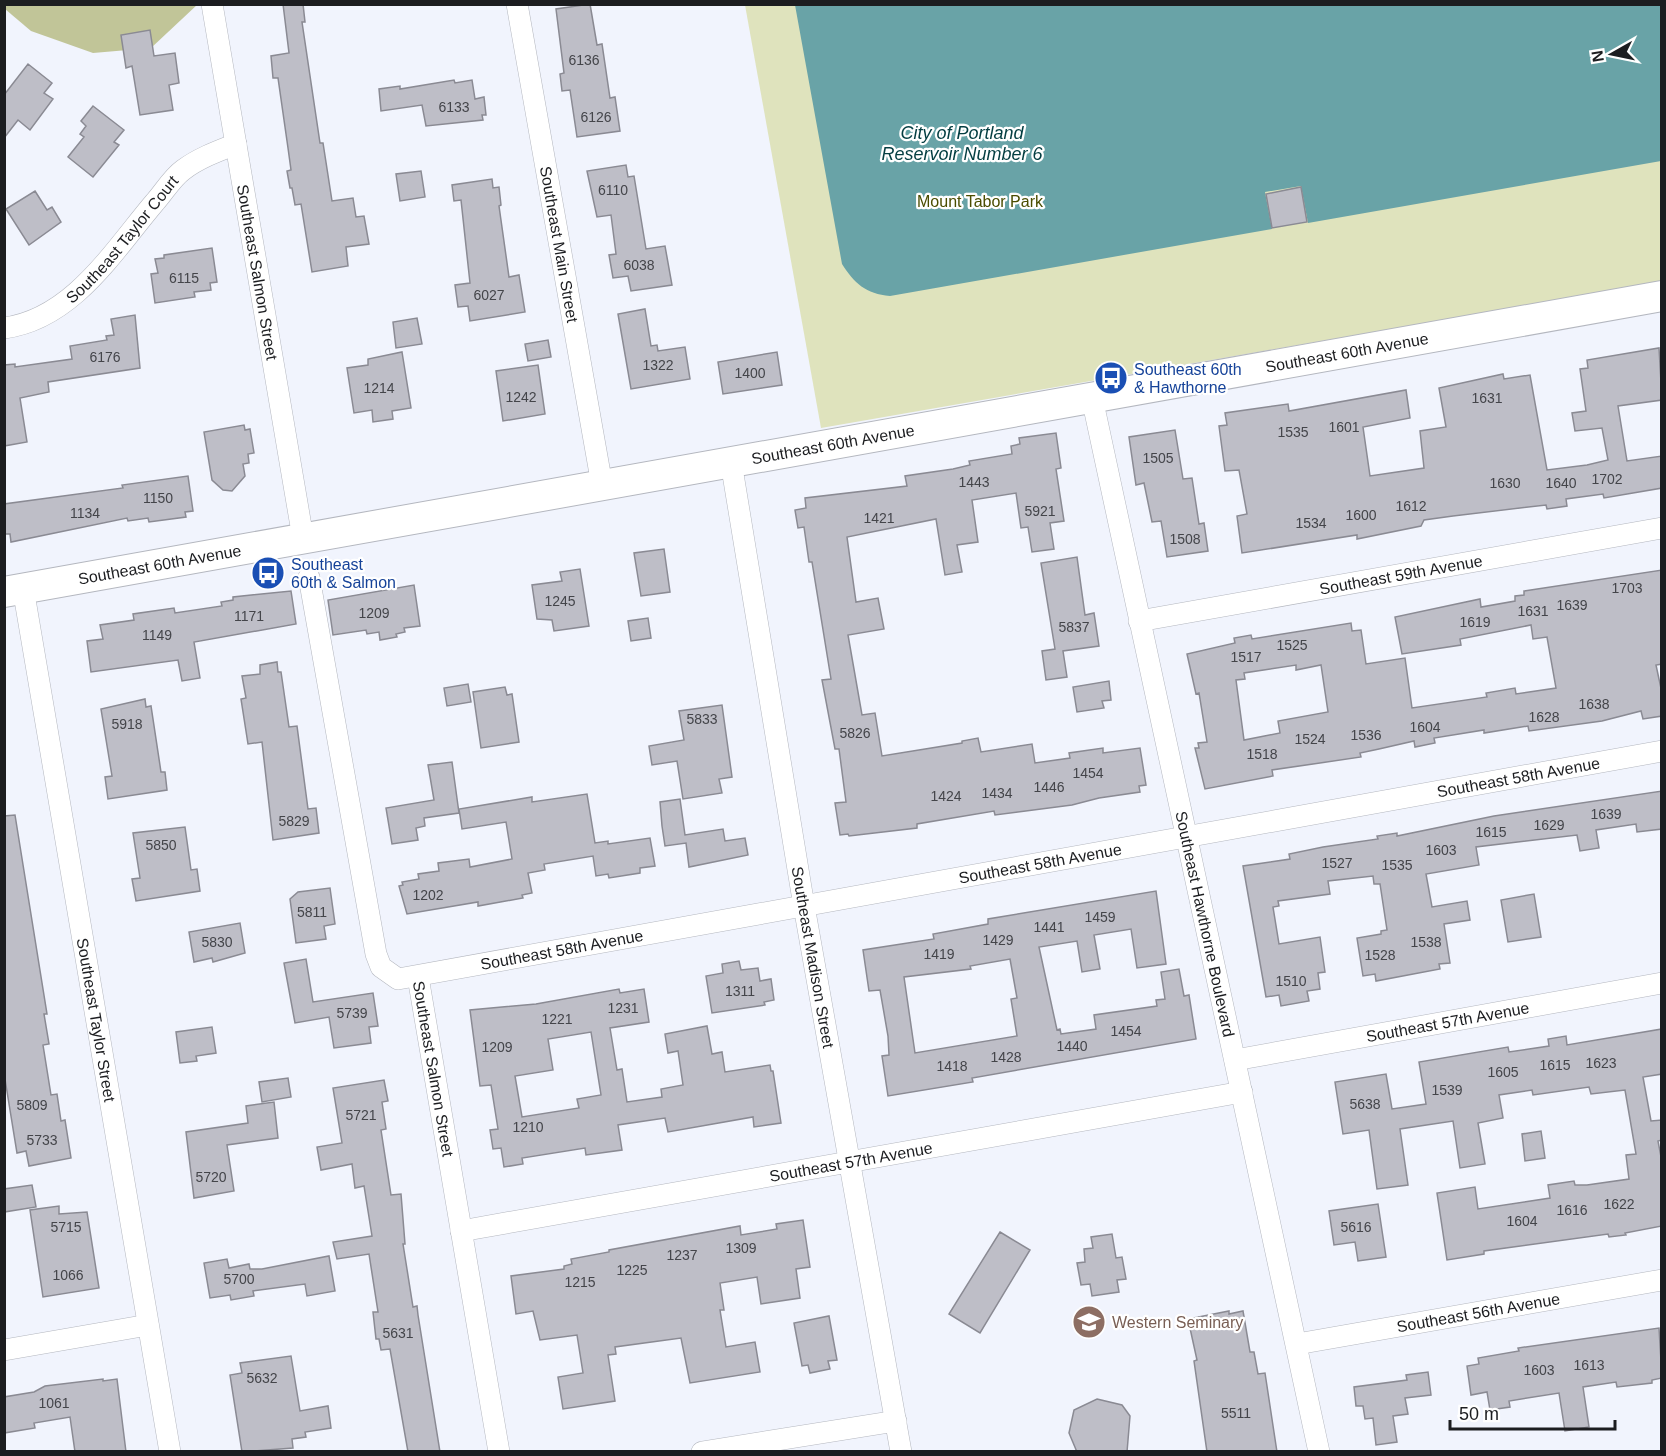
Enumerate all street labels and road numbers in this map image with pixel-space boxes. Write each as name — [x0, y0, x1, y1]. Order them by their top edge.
street label: Southeast Main Street — [537, 165, 581, 324]
street label: Southeast Taylor Court — [63, 172, 182, 307]
street label: Southeast Salmon Street — [234, 183, 281, 362]
street label: Southeast 60th Avenue — [1264, 330, 1430, 376]
street label: Southeast 60th Avenue — [750, 422, 916, 467]
street label: Southeast 60th Avenue — [77, 542, 243, 588]
street label: Southeast 59th Avenue — [1318, 552, 1484, 598]
street label: Southeast 58th Avenue — [1436, 754, 1601, 800]
street label: Southeast Hawthorne Boulevard — [1172, 810, 1237, 1039]
street label: Southeast 58th Avenue — [957, 841, 1123, 887]
street label: Southeast Madison Street — [789, 865, 837, 1050]
street label: Southeast 58th Avenue — [479, 927, 645, 973]
street label: Southeast Taylor Street — [74, 937, 118, 1104]
street label: Southeast Salmon Street — [410, 980, 457, 1158]
street label: Southeast 57th Avenue — [1365, 999, 1531, 1045]
street label: Southeast 57th Avenue — [768, 1139, 934, 1185]
street label: Southeast 56th Avenue — [1395, 1290, 1561, 1335]

